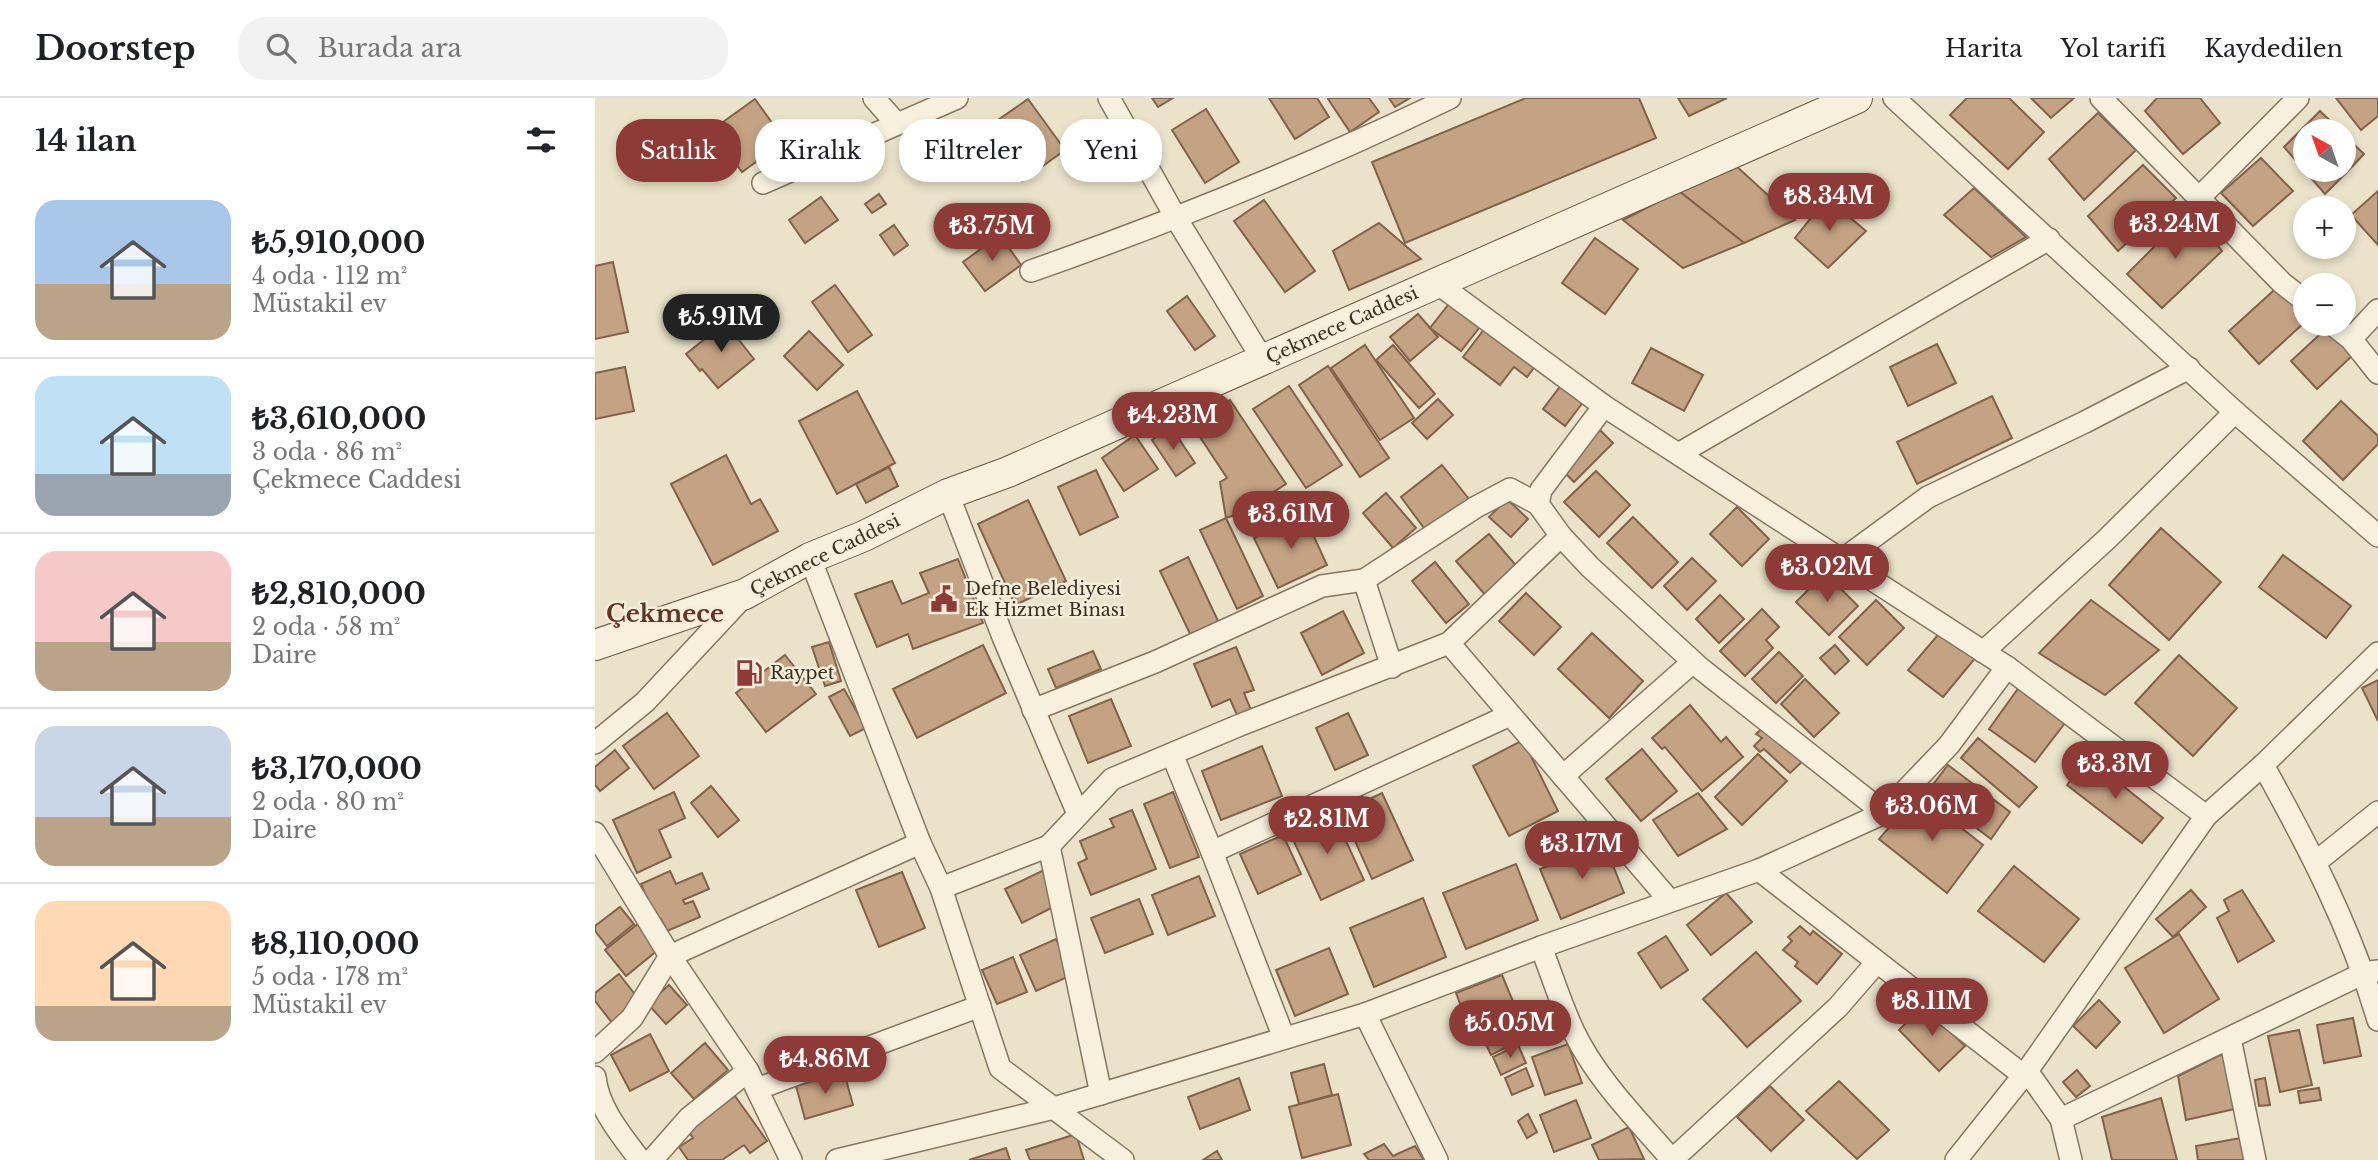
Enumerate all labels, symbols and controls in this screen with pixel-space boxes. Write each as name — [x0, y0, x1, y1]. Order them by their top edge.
search box — [238, 17, 728, 80]
text: Doorstep — [35, 28, 196, 69]
icon: search — [262, 29, 300, 67]
text: Burada ara — [318, 32, 462, 64]
text: Harita — [1945, 34, 2023, 63]
text: Yol tarifi — [2061, 34, 2166, 63]
text: Kaydedilen — [2204, 34, 2343, 63]
chip: Satılık — [616, 119, 741, 182]
chip: Kiralık — [755, 119, 885, 182]
chip: Filtreler — [899, 119, 1046, 182]
chip: Yeni — [1060, 119, 1162, 182]
north arrow — [2293, 119, 2355, 182]
map controls — [2293, 119, 2356, 336]
icon: filters — [522, 121, 560, 159]
text: 14 ilan — [35, 122, 137, 159]
pin: ₺8.34M — [1772, 174, 1886, 233]
text: ₺8.34M — [1784, 182, 1874, 210]
button: + — [2293, 196, 2356, 259]
pin: ₺3.24M — [2118, 202, 2232, 261]
pin: ₺3.75M — [935, 204, 1049, 263]
text: ₺3.24M — [2130, 210, 2220, 238]
text: ₺3.75M — [949, 212, 1035, 240]
text: ₺5,910,000 — [252, 224, 425, 261]
icon: home — [91, 228, 175, 312]
text: 4 oda · 112 m² — [252, 262, 407, 290]
button: − — [2293, 273, 2356, 336]
street label: Çekmece Caddesi — [1263, 282, 1421, 368]
text: Müstakil ev — [252, 290, 387, 318]
pin: ₺5.91M — [664, 294, 778, 354]
text: ₺5.91M — [679, 303, 763, 331]
pin: ₺4.23M — [1116, 392, 1230, 452]
text: ₺3,610,000 — [252, 400, 426, 437]
text: ₺4.23M — [1128, 401, 1218, 429]
icon: home — [91, 404, 175, 488]
text: 3 oda · 86 m² — [252, 438, 402, 466]
text: Çekmece Caddesi — [252, 466, 461, 494]
pin: ₺3.61M — [1234, 491, 1348, 551]
text: ₺3.61M — [1248, 500, 1334, 528]
street label: Çekmece Caddesi — [747, 509, 903, 601]
pin: ₺3.02M — [1770, 545, 1884, 604]
text: ₺3.02M — [1781, 553, 1873, 581]
text: ₺2,810,000 — [252, 575, 426, 612]
place label: Defne Belediyesi Ek Hizmet Binası — [965, 578, 1125, 621]
icon: home — [91, 579, 175, 663]
public building icon: Defne Belediyesi Ek Hizmet Binası — [929, 584, 959, 614]
district label: Çekmece — [606, 599, 724, 628]
text: 2 oda · 58 m² — [252, 613, 400, 641]
text: Daire — [252, 641, 317, 669]
fuel station icon: Raypet — [734, 658, 764, 688]
place label: Raypet — [770, 662, 835, 684]
pin: ₺3.3M — [2066, 742, 2164, 801]
text: ₺3,170,000 — [252, 750, 422, 787]
text: ₺3.3M — [2078, 750, 2152, 778]
icon: home — [91, 754, 175, 838]
pin: ₺3.06M — [1875, 784, 1989, 843]
text: 2 oda · 80 m² — [252, 788, 404, 816]
text: ₺3.06M — [1886, 792, 1978, 820]
pin: ₺2.81M — [1270, 796, 1384, 856]
text: ₺2.81M — [1284, 805, 1370, 833]
text: Daire — [252, 816, 317, 844]
pin: ₺3.17M — [1525, 822, 1639, 881]
text: ₺3.17M — [1541, 830, 1623, 858]
text: ₺8,110,000 — [252, 925, 420, 962]
icon: home — [91, 929, 175, 1013]
text: 5 oda · 178 m² — [252, 963, 408, 991]
pin: ₺8.11M — [1875, 978, 1989, 1038]
text: ₺8.11M — [1892, 987, 1972, 1015]
text: Müstakil ev — [252, 991, 387, 1019]
pin: ₺5.05M — [1453, 1000, 1567, 1060]
text: ₺5.05M — [1465, 1009, 1555, 1037]
pin: ₺4.86M — [768, 1037, 882, 1096]
text: ₺4.86M — [780, 1045, 870, 1073]

